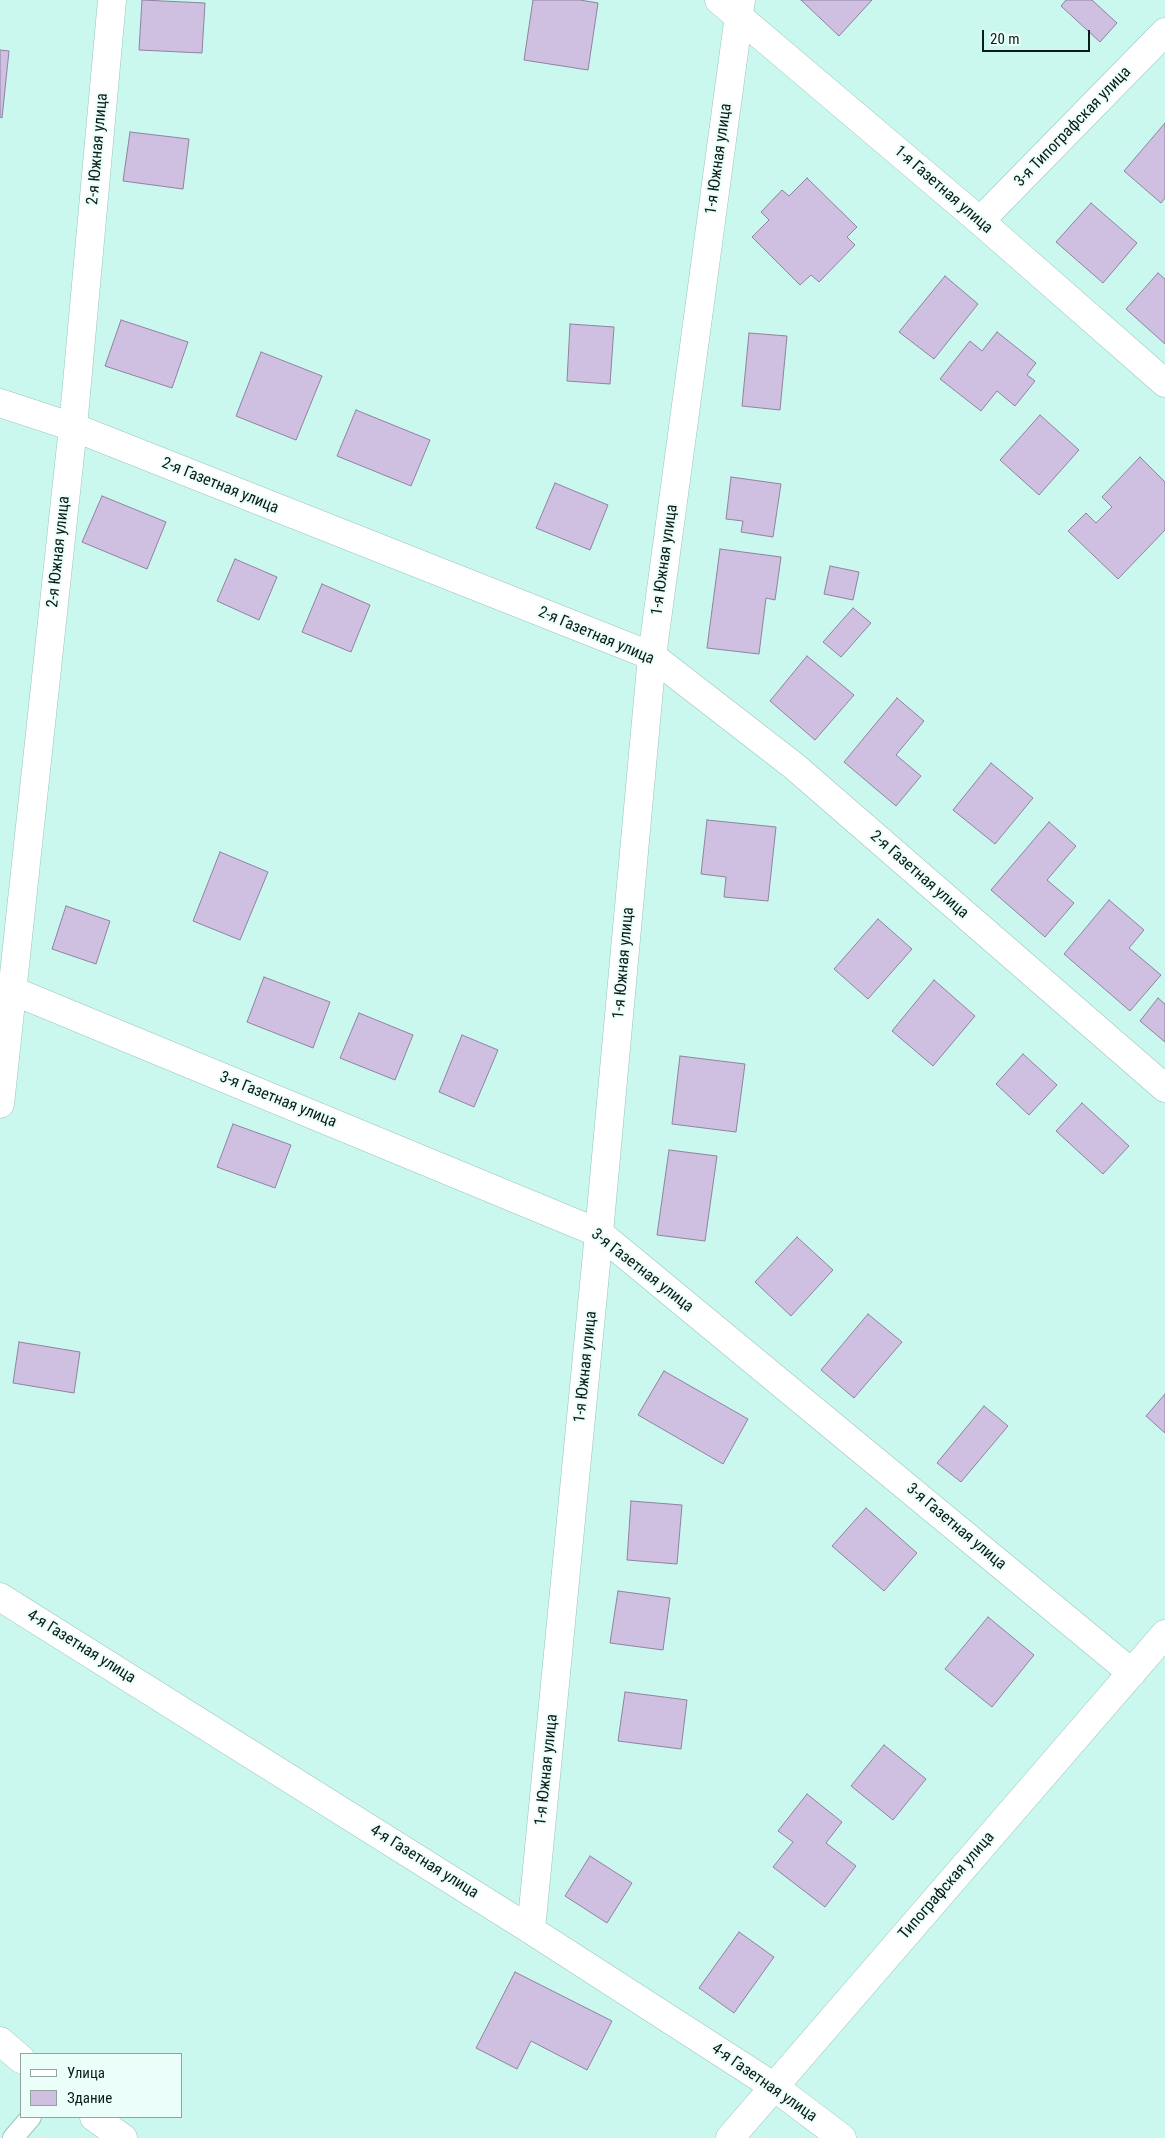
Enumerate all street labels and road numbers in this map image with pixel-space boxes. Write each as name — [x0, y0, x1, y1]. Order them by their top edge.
street label: 3-я Типографская улица — [1011, 63, 1135, 191]
street label: 2-я Южная улица — [84, 92, 112, 206]
street label: 1-я Южная улица — [702, 102, 736, 216]
street label: 1-я Газетная улица — [890, 142, 996, 238]
street label: 2-я Газетная улица — [159, 454, 281, 518]
street label: 2-я Южная улица — [44, 495, 74, 609]
street label: 1-я Южная улица — [648, 503, 682, 617]
street label: 2-я Газетная улица — [535, 603, 657, 669]
street label: 2-я Газетная улица — [866, 827, 972, 923]
street label: 1-я Южная улица — [610, 906, 638, 1020]
street label: 3-я Газетная улица — [217, 1068, 339, 1132]
street label: 3-я Газетная улица — [587, 1225, 697, 1317]
street label: 1-я Южная улица — [571, 1310, 601, 1424]
street label: 3-я Газетная улица — [902, 1480, 1010, 1574]
street label: 4-я Газетная улица — [23, 1606, 139, 1688]
street label: 1-я Южная улица — [532, 1713, 562, 1827]
street label: 4-я Газетная улица — [366, 1821, 482, 1903]
street label: Типографская улица — [895, 1828, 999, 1944]
street label: 4-я Газетная улица — [708, 2039, 820, 2127]

